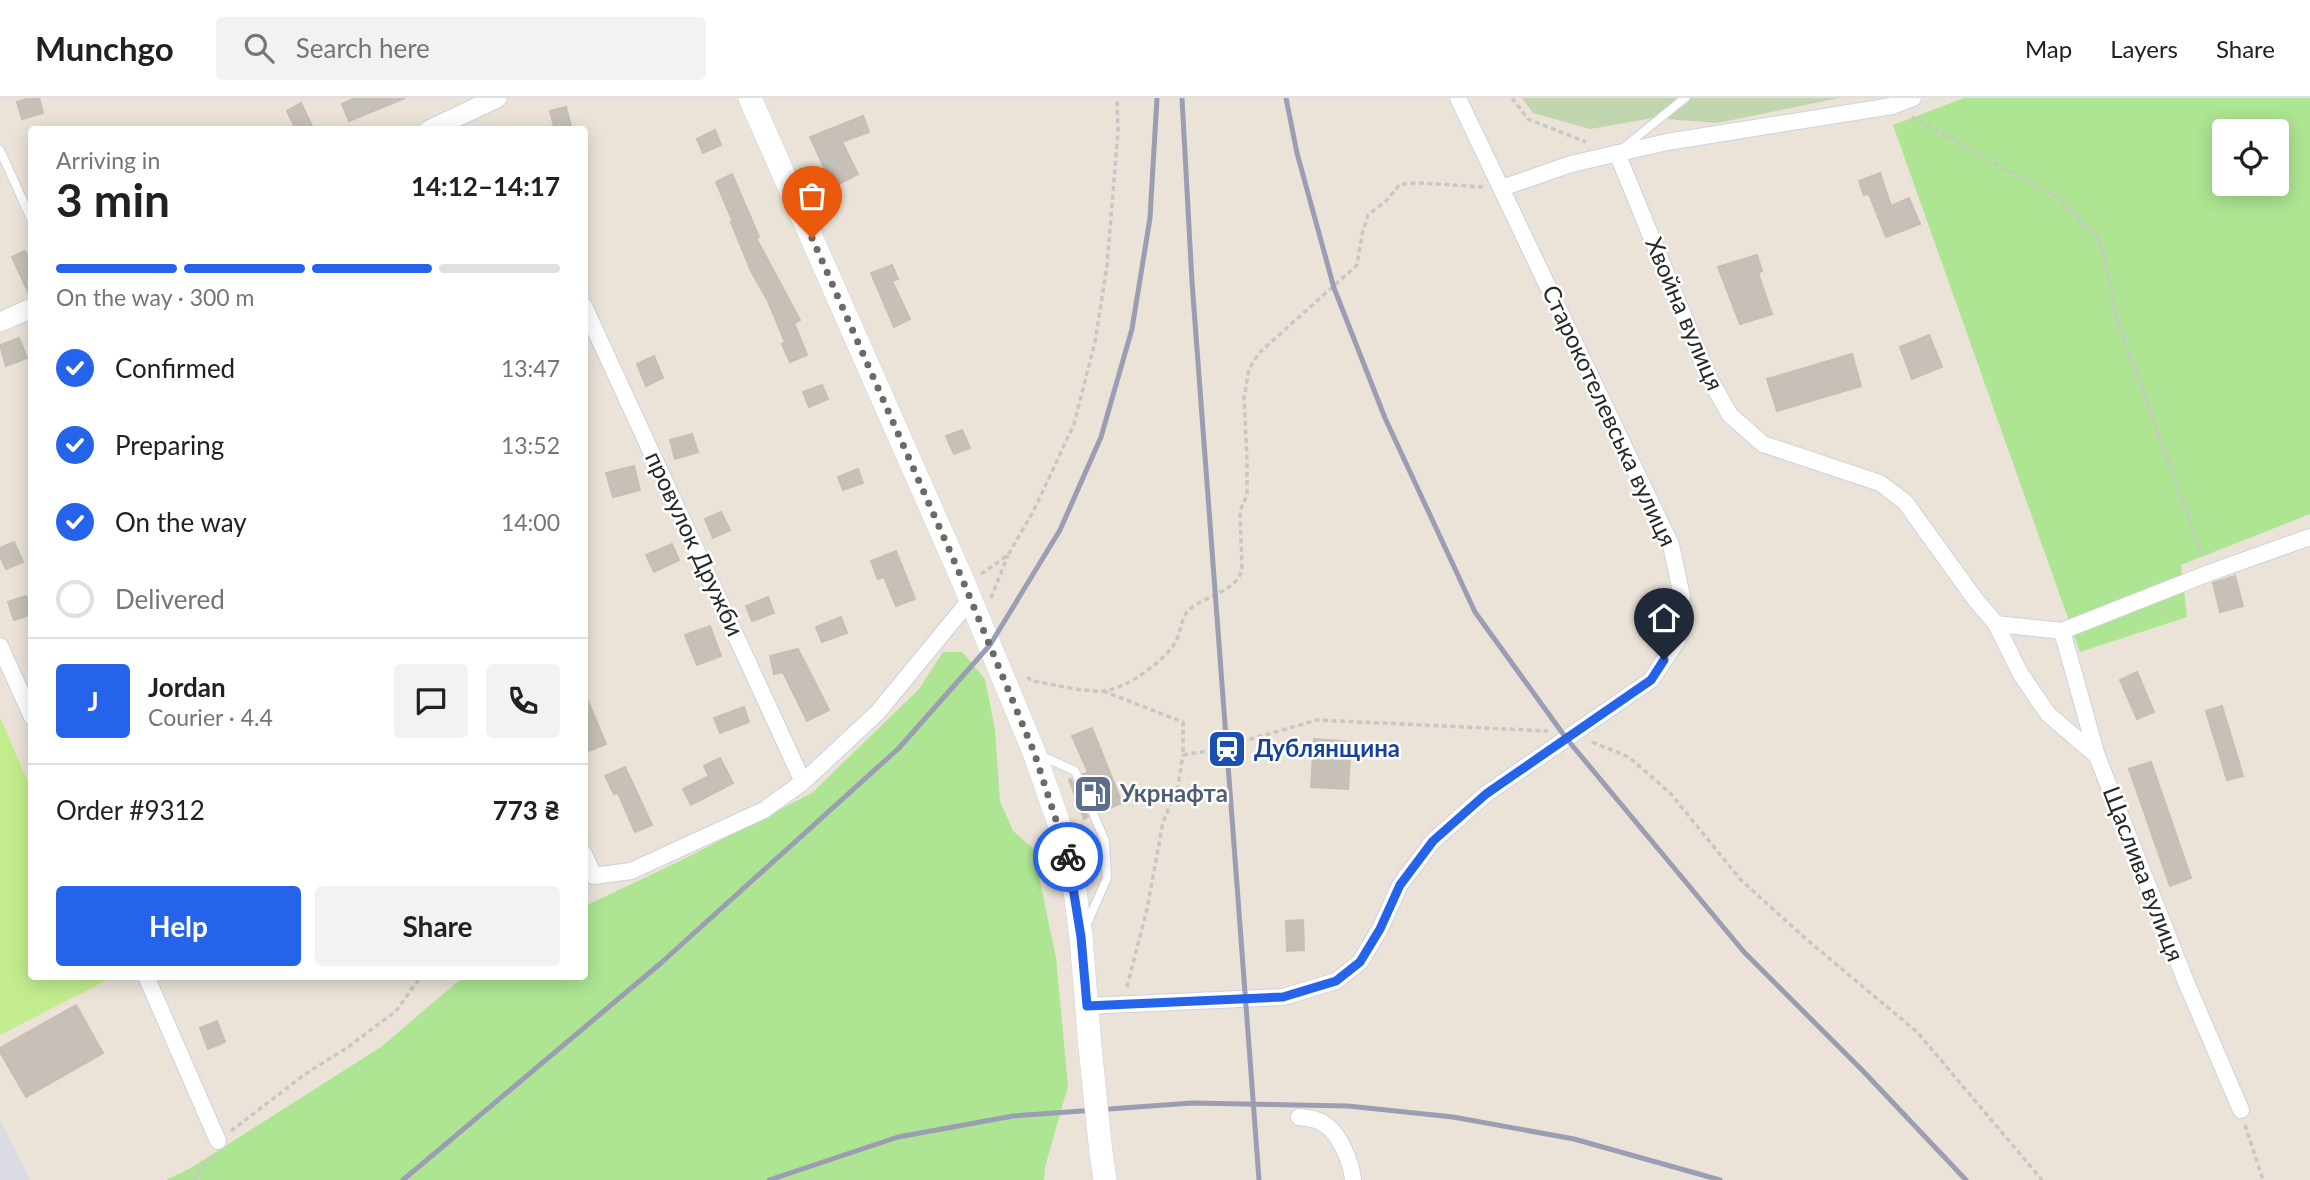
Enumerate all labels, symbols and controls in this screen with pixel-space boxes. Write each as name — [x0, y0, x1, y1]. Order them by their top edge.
search box — [216, 17, 706, 80]
text: Munchgo — [35, 28, 174, 68]
icon: search — [240, 29, 278, 67]
text: Search here — [296, 32, 430, 64]
text: Map — [2025, 34, 2072, 63]
text: Layers — [2110, 34, 2178, 63]
text: Share — [2216, 34, 2275, 63]
map controls — [2212, 119, 2289, 196]
button: locate — [2212, 119, 2289, 196]
text: Arriving in — [56, 146, 160, 174]
pin — [782, 166, 842, 238]
text: 14:12–14:17 — [411, 170, 560, 202]
text: 3 min — [56, 172, 170, 227]
icon: bag — [793, 177, 831, 215]
street label: Хвойна вулиця — [1640, 233, 1731, 394]
street label: Старокотелевська вулиця — [1537, 280, 1684, 551]
text: On the way · 300 m — [56, 283, 255, 311]
icon: check — [56, 349, 94, 387]
text: Confirmed — [115, 352, 235, 384]
text: 13:47 — [501, 354, 560, 382]
icon: check — [56, 426, 94, 464]
text: Preparing — [115, 429, 224, 461]
text: 13:52 — [501, 431, 560, 459]
street label: провулок Дружби — [640, 446, 751, 640]
icon: check — [56, 503, 94, 541]
text: On the way — [115, 506, 247, 538]
text: 14:00 — [501, 508, 560, 536]
text: Delivered — [115, 583, 225, 615]
pin — [1634, 588, 1694, 660]
icon: home — [1645, 599, 1683, 637]
button: chat — [394, 664, 468, 738]
button: phone — [486, 664, 560, 738]
text: Jordan — [148, 671, 226, 703]
text: J — [87, 685, 99, 717]
text: Courier · 4.4 — [148, 703, 273, 731]
station icon: Дублянщина — [1206, 728, 1248, 770]
place label: Дублянщина — [1254, 733, 1400, 762]
fuel station icon: Укрнафта — [1072, 773, 1114, 815]
place label: Укрнафта — [1119, 778, 1228, 807]
street label: Щаслива вулиця — [2098, 782, 2191, 965]
text: Order #9312 — [56, 794, 205, 826]
text: 773 ₴ — [493, 794, 560, 826]
courier — [1033, 822, 1103, 892]
icon: bike — [1049, 838, 1087, 876]
button: Help — [56, 886, 301, 966]
button: Share — [315, 886, 560, 966]

